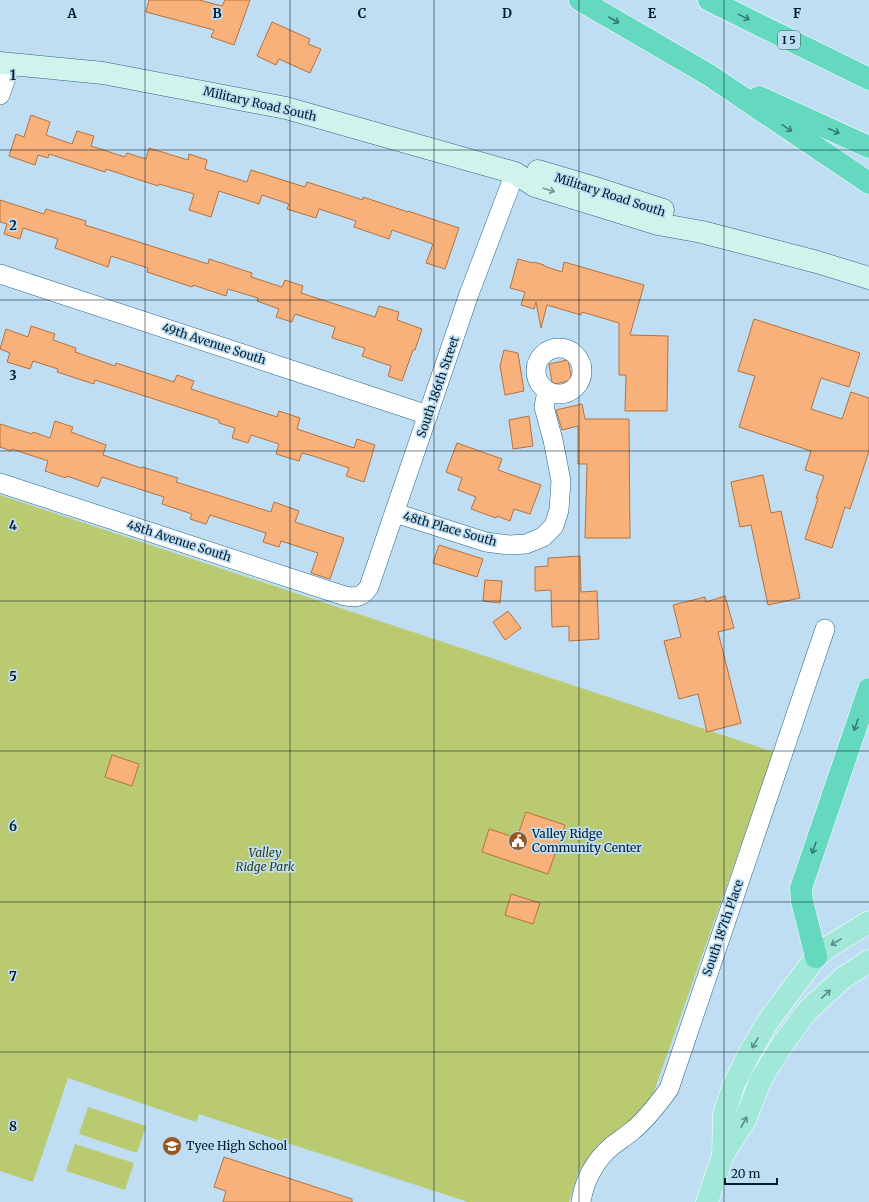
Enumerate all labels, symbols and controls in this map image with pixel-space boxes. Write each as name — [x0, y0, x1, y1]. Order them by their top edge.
text: A — [66, 5, 77, 22]
text: B — [212, 5, 222, 22]
text: C — [358, 5, 367, 22]
text: D — [502, 5, 512, 22]
text: E — [648, 5, 657, 22]
text: F — [793, 5, 801, 22]
one-way arrow — [738, 14, 750, 21]
one-way arrow — [608, 16, 620, 24]
road number: I 5 — [778, 31, 800, 49]
text: 1 — [10, 67, 16, 84]
street label: Military Road South — [202, 83, 318, 124]
one-way arrow — [781, 124, 792, 132]
one-way arrow — [827, 128, 839, 135]
street label: Military Road South — [553, 169, 668, 220]
one-way arrow — [543, 187, 556, 194]
text: 2 — [9, 217, 17, 234]
street label: 49th Avenue South — [160, 320, 268, 367]
street label: South 186th Street — [413, 334, 462, 439]
text: 3 — [9, 367, 17, 384]
street label: 48th Place South — [401, 508, 499, 549]
text: 4 — [9, 517, 18, 534]
street label: 48th Avenue South — [125, 517, 233, 565]
text: 5 — [9, 668, 17, 685]
one-way arrow — [852, 719, 860, 731]
text: 6 — [9, 818, 17, 835]
place label: Valley Ridge Community Center — [531, 826, 642, 855]
public building icon: Valley Ridge Community Center — [507, 830, 529, 852]
one-way arrow — [809, 842, 817, 854]
park label: Valley Ridge Park — [236, 845, 295, 874]
street label: South 187th Place — [699, 878, 746, 978]
one-way arrow — [830, 939, 842, 947]
text: 7 — [9, 968, 17, 985]
one-way arrow — [821, 989, 831, 999]
one-way arrow — [751, 1037, 759, 1049]
one-way arrow — [740, 1116, 748, 1128]
text: 8 — [9, 1118, 17, 1135]
school or university icon: Tyee High School — [161, 1135, 183, 1157]
place label: Tyee High School — [186, 1138, 288, 1153]
scale bar — [725, 1160, 777, 1186]
text: 20 m — [731, 1166, 760, 1181]

